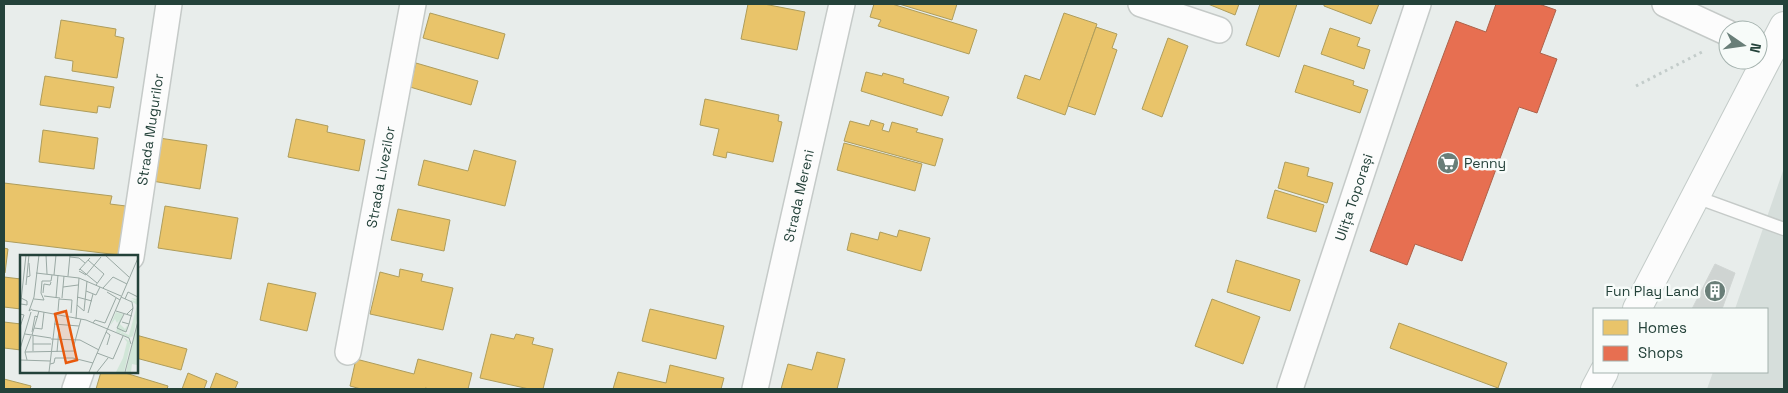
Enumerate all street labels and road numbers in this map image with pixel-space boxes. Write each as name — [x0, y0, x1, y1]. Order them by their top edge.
street label: Strada Mugurilor — [133, 72, 167, 187]
street label: Strada Livezilor — [362, 125, 399, 229]
street label: Strada Mereni — [779, 148, 818, 244]
street label: Ulița Toporași — [1331, 151, 1377, 243]

